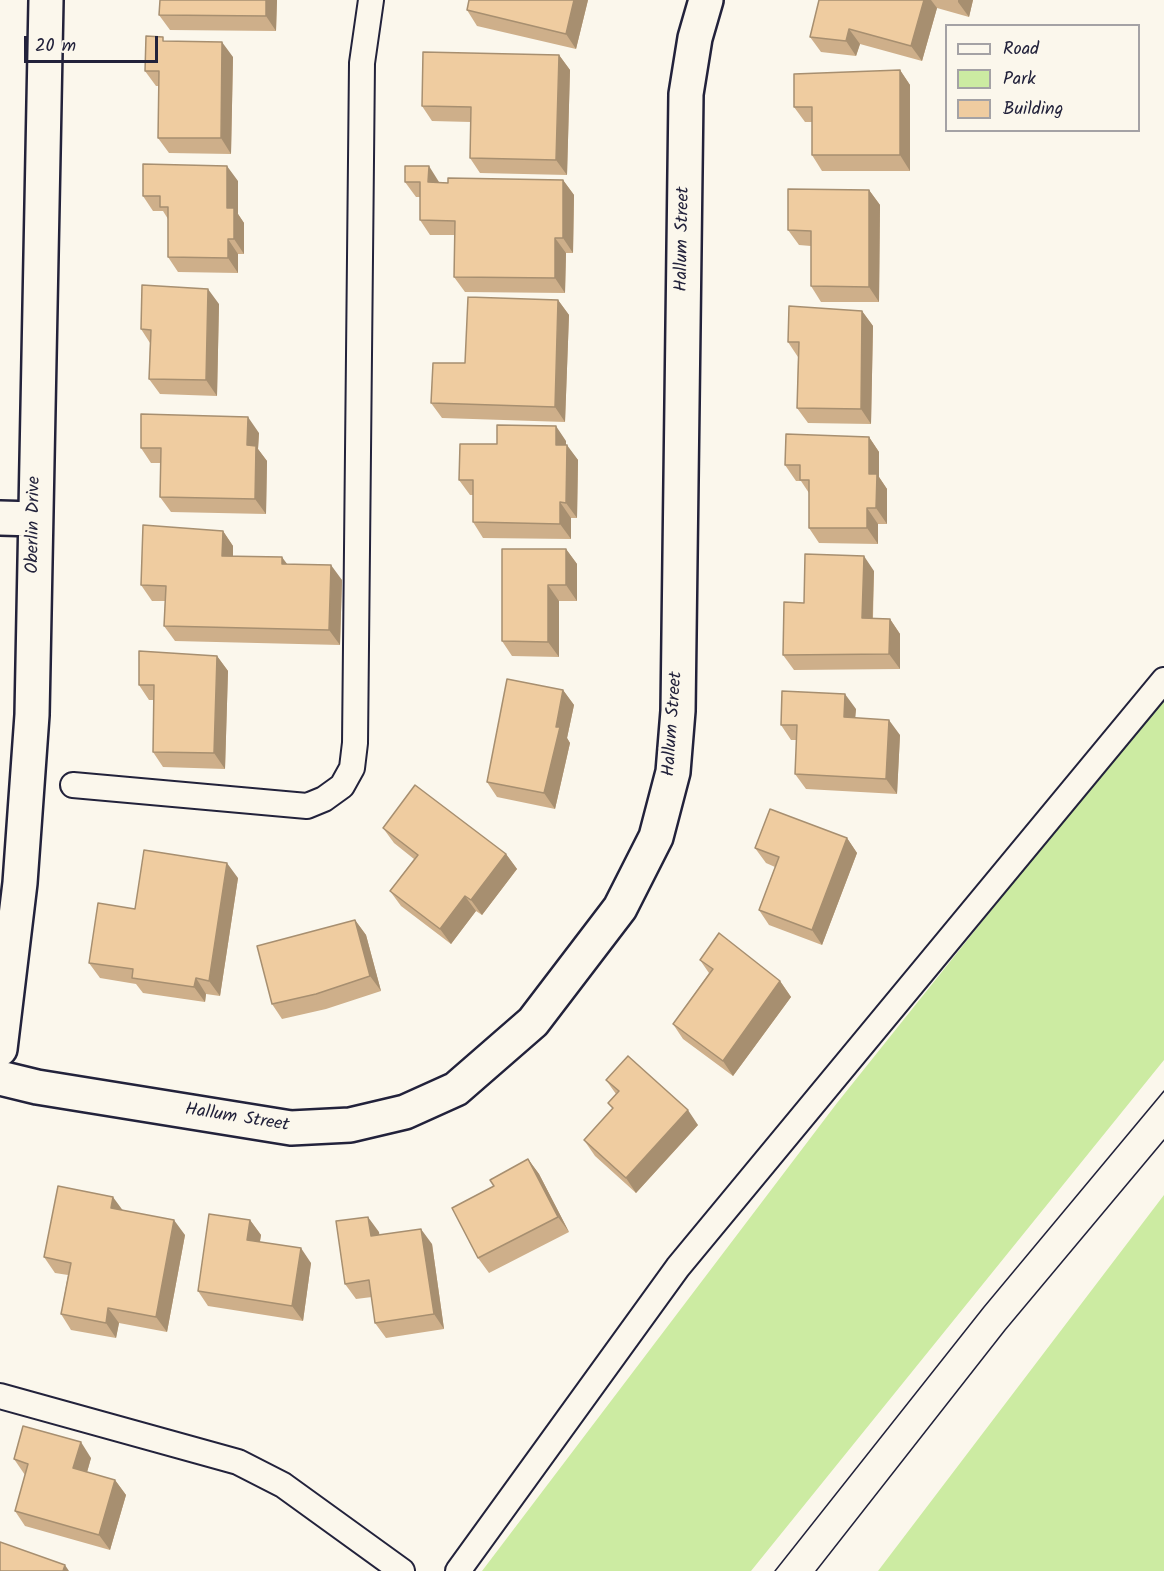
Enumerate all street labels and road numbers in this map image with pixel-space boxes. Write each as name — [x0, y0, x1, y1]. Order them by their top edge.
street label: Hallum Street — [672, 186, 696, 292]
street label: Oberlin Drive — [23, 476, 47, 574]
street label: Hallum Street — [660, 671, 688, 777]
street label: Hallum Street — [183, 1100, 291, 1138]

